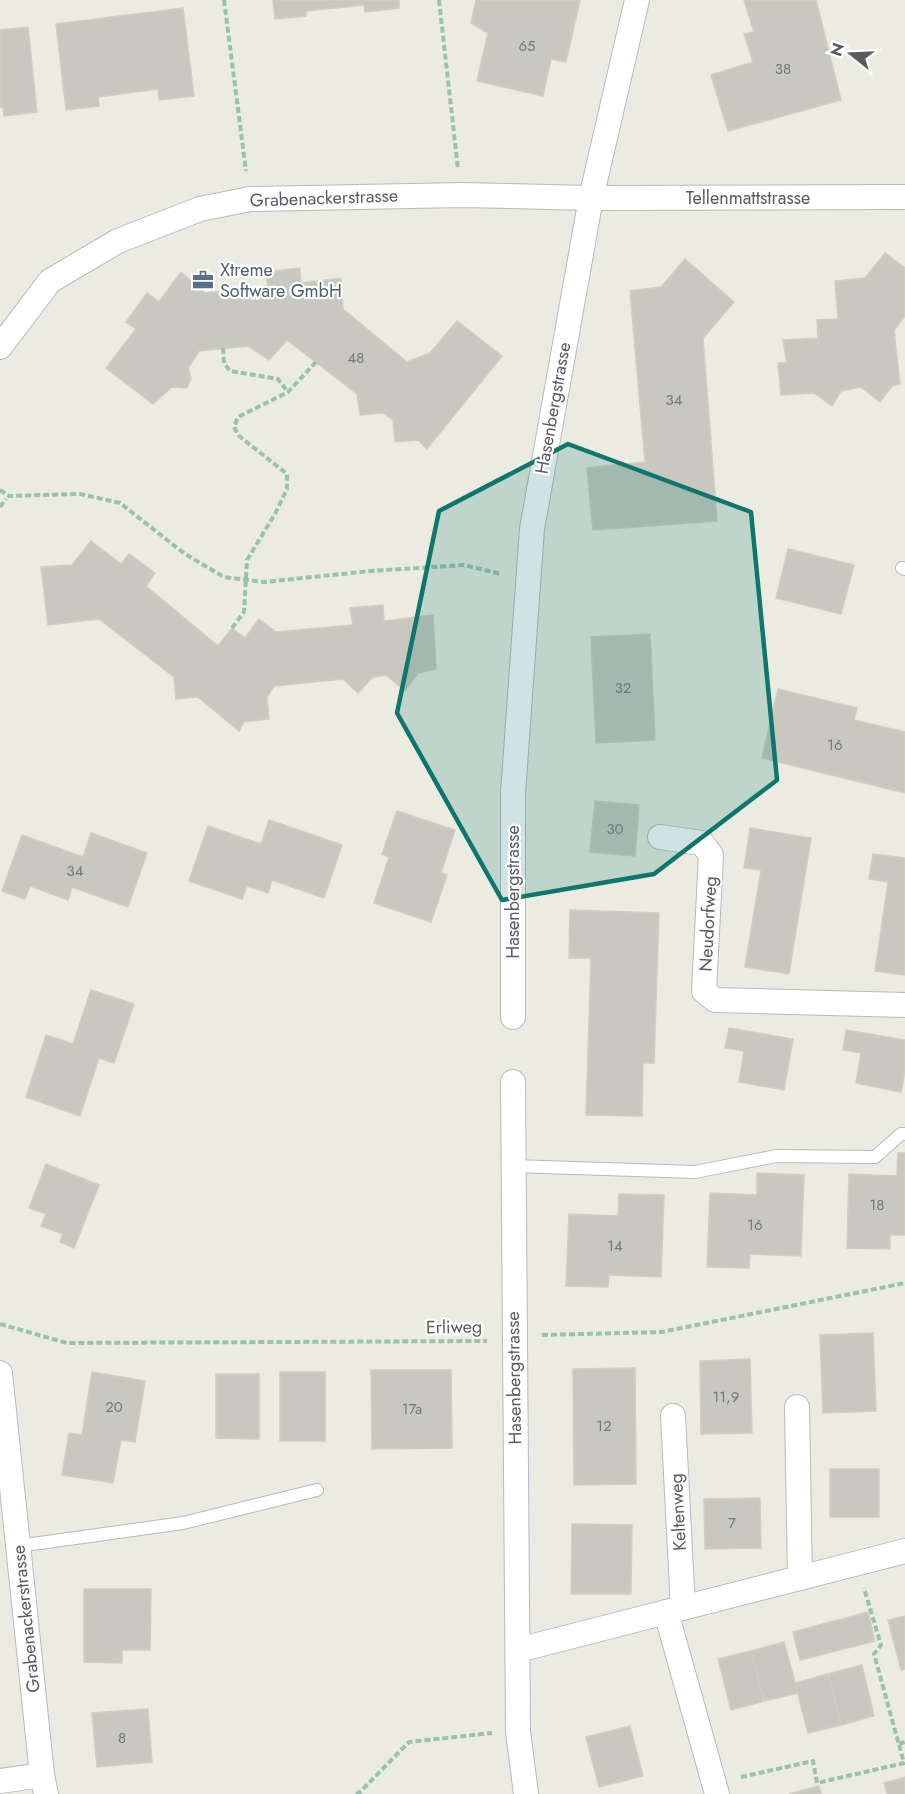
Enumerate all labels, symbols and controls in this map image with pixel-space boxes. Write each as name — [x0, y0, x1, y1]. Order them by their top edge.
north arrow — [821, 24, 881, 84]
house number: 65 — [518, 35, 536, 57]
text: N — [824, 40, 850, 59]
house number: 38 — [775, 58, 791, 80]
street label: Grabenackerstrasse — [249, 182, 399, 214]
street label: Tellenmattstrasse — [686, 185, 810, 211]
place label: Xtreme Software GmbH — [220, 257, 342, 304]
office icon: Xtreme Software GmbH — [191, 268, 215, 292]
street label: Hasenbergstrasse — [529, 340, 577, 476]
house number: 48 — [348, 347, 364, 369]
house number: 34 — [666, 389, 683, 411]
house number: 32 — [615, 677, 631, 699]
house number: 16 — [827, 734, 843, 756]
house number: 30 — [606, 818, 624, 840]
street label: Hasenbergstrasse — [500, 825, 526, 959]
house number: 34 — [67, 860, 84, 882]
street label: Neudorfweg — [693, 876, 723, 972]
house number: 18 — [870, 1194, 884, 1216]
house number: 16 — [747, 1214, 763, 1236]
house number: 14 — [607, 1235, 623, 1257]
street label: Hasenbergstrasse — [500, 1311, 528, 1445]
street label: Erliweg — [426, 1314, 482, 1340]
house number: 11,9 — [713, 1386, 739, 1408]
house number: 20 — [105, 1396, 123, 1418]
house number: 17a — [402, 1398, 422, 1420]
house number: 12 — [596, 1415, 612, 1437]
street label: Keltenweg — [663, 1473, 693, 1551]
house number: 7 — [728, 1512, 736, 1534]
street label: Grabenackerstrasse — [5, 1544, 47, 1694]
house number: 8 — [118, 1727, 126, 1749]

